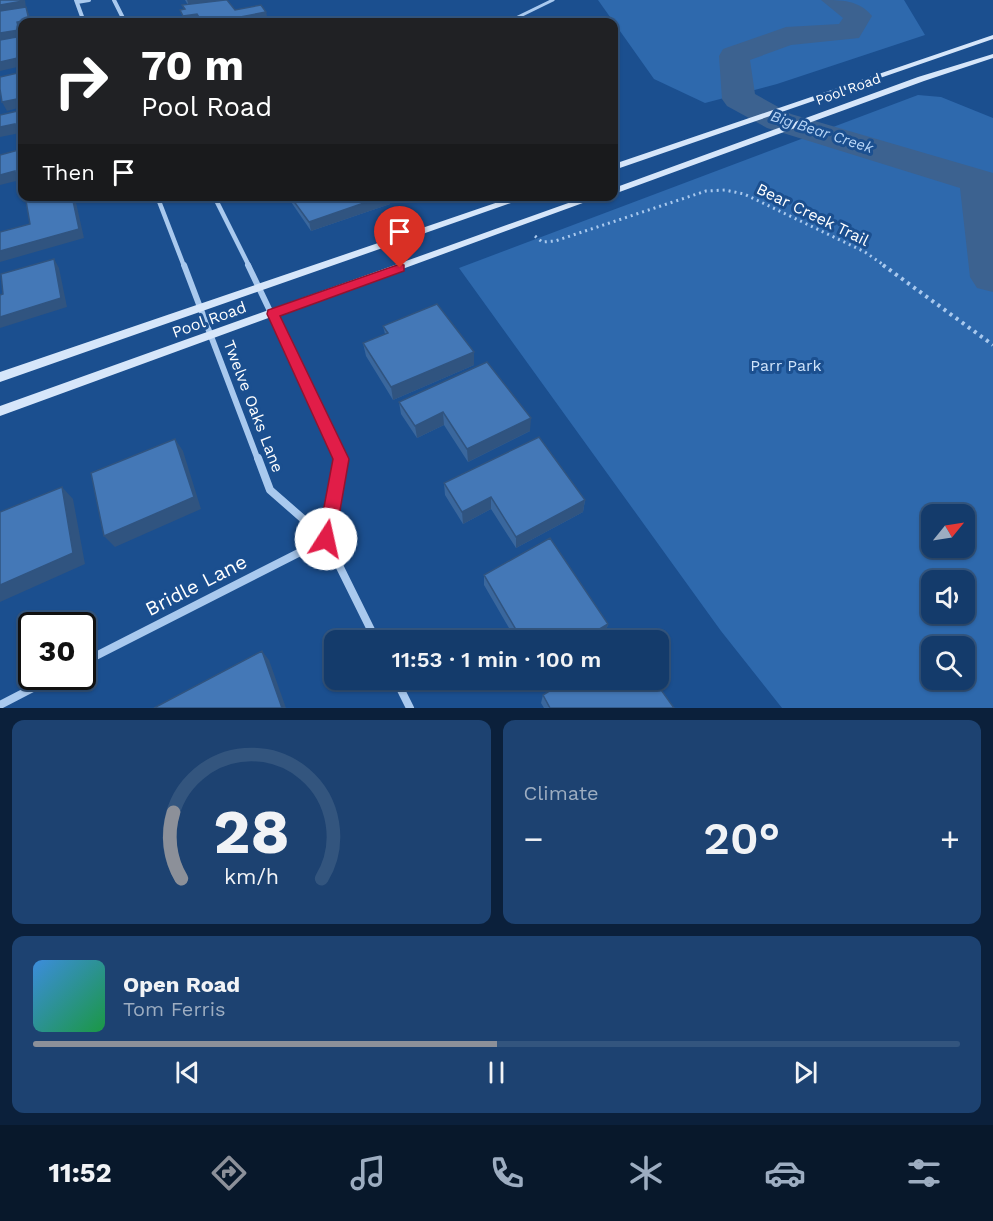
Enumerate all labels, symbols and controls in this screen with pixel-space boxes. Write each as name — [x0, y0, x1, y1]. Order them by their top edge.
text: 70 m — [141, 41, 244, 90]
icon: right — [42, 42, 120, 120]
street label: Pool Road — [813, 70, 883, 108]
text: Pool Road — [141, 91, 272, 123]
water label: Big Bear Creek — [768, 107, 876, 157]
icon: arrive — [107, 156, 140, 189]
text: Then — [42, 160, 95, 185]
street label: Bear Creek Trail — [753, 179, 872, 250]
pin — [374, 206, 425, 268]
icon: arrive — [383, 215, 416, 248]
street label: Pool Road — [169, 297, 249, 342]
street label: Twelve Oaks Lane — [220, 337, 288, 475]
park label: Parr Park — [750, 356, 822, 375]
north arrow — [921, 504, 975, 558]
map controls — [921, 504, 975, 690]
position arrow — [294, 507, 358, 571]
street label: Bridle Lane — [141, 549, 251, 621]
button: sound — [921, 570, 975, 624]
speed limit sign: 30 — [18, 612, 96, 690]
button: search — [921, 636, 975, 690]
text: 11:53 · 1 min · 100 m — [392, 647, 601, 672]
text: Climate — [524, 781, 599, 805]
text: 28 — [213, 795, 289, 868]
text: 20° — [703, 812, 780, 865]
text: − — [524, 819, 543, 858]
text: + — [940, 819, 960, 858]
text: km/h — [224, 864, 279, 889]
text: Open Road — [123, 972, 240, 997]
text: Tom Ferris — [123, 997, 226, 1021]
icon: previous — [171, 1056, 204, 1089]
icon: pause — [480, 1056, 513, 1089]
icon: next — [789, 1056, 822, 1089]
icon: directions — [208, 1152, 250, 1194]
icon: music — [347, 1152, 389, 1194]
icon: phone — [486, 1152, 528, 1194]
icon: climate — [625, 1152, 667, 1194]
icon: car — [764, 1152, 806, 1194]
icon: filters — [903, 1152, 945, 1194]
text: 11:52 — [48, 1157, 112, 1189]

